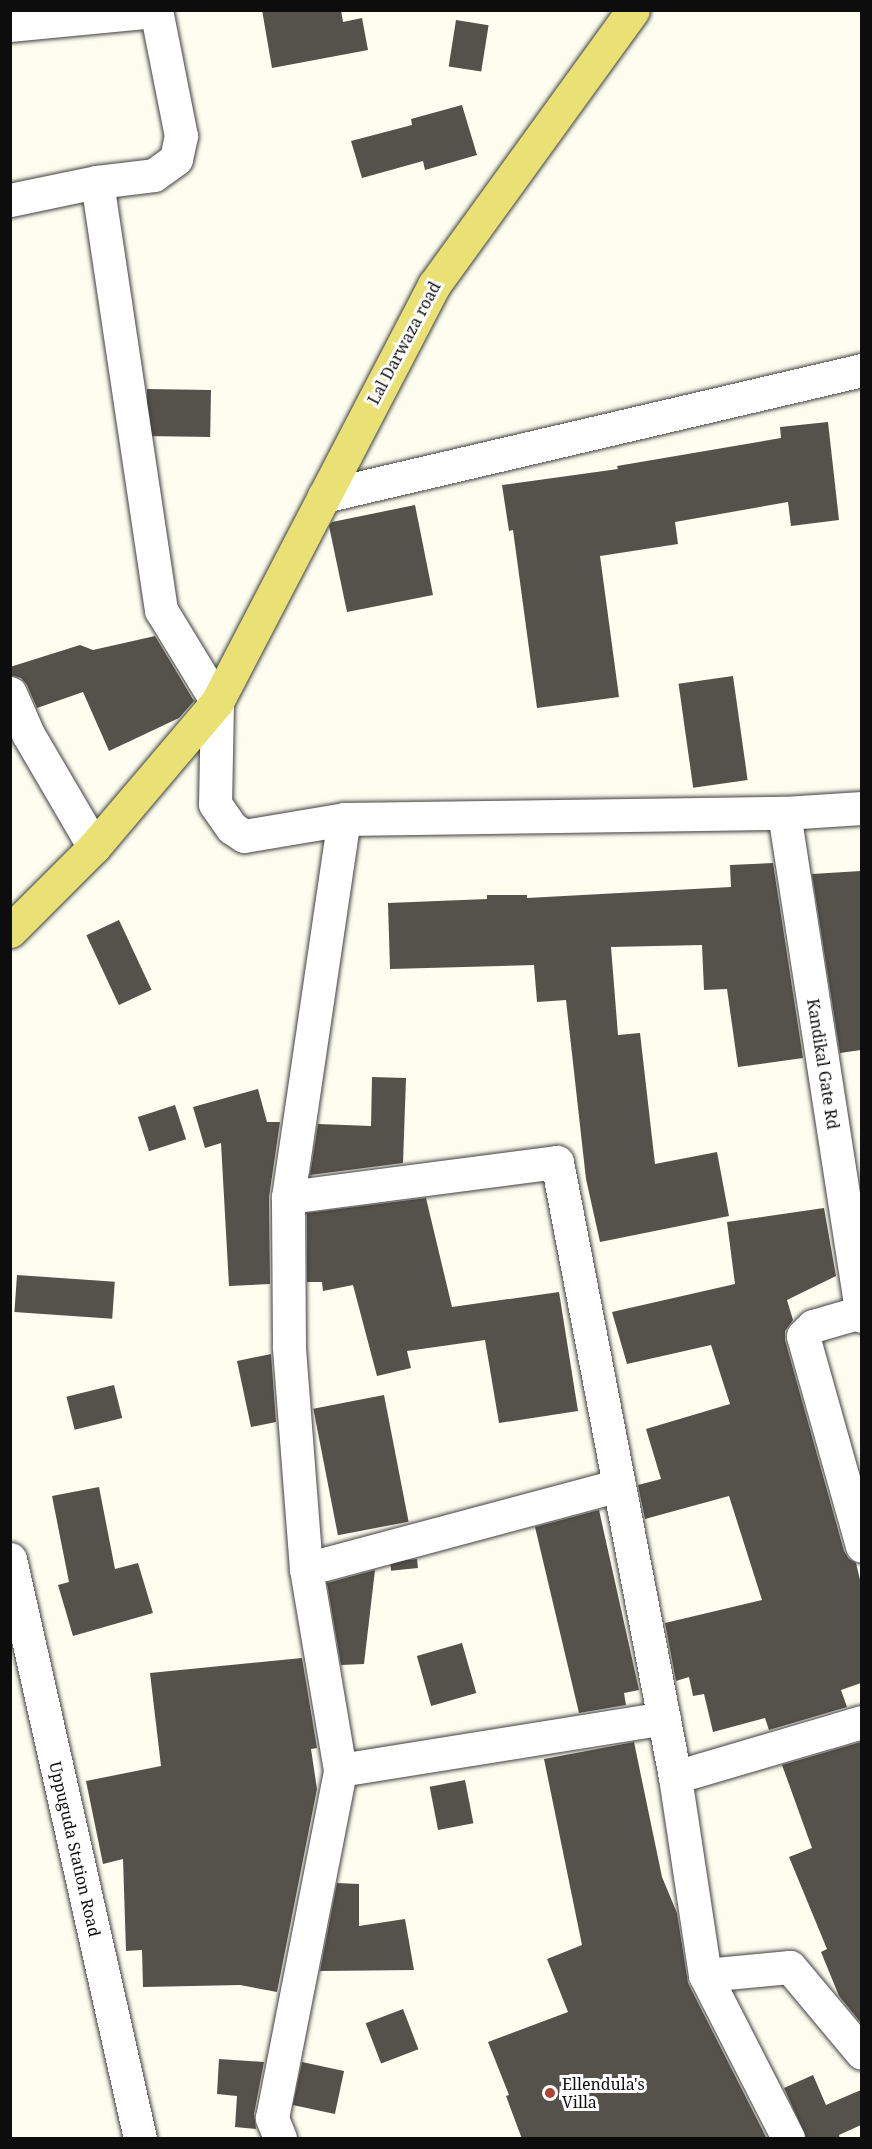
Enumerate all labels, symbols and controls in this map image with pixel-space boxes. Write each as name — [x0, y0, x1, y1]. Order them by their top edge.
street label: Lal Darwaza road — [364, 278, 444, 408]
street label: Kandikal Gate Rd — [803, 997, 843, 1131]
street label: Uppuguda Station Road — [45, 1759, 105, 1939]
place label: Ellendula's Villa — [562, 2074, 645, 2112]
marker: Ellendula's Villa — [543, 2086, 557, 2100]

